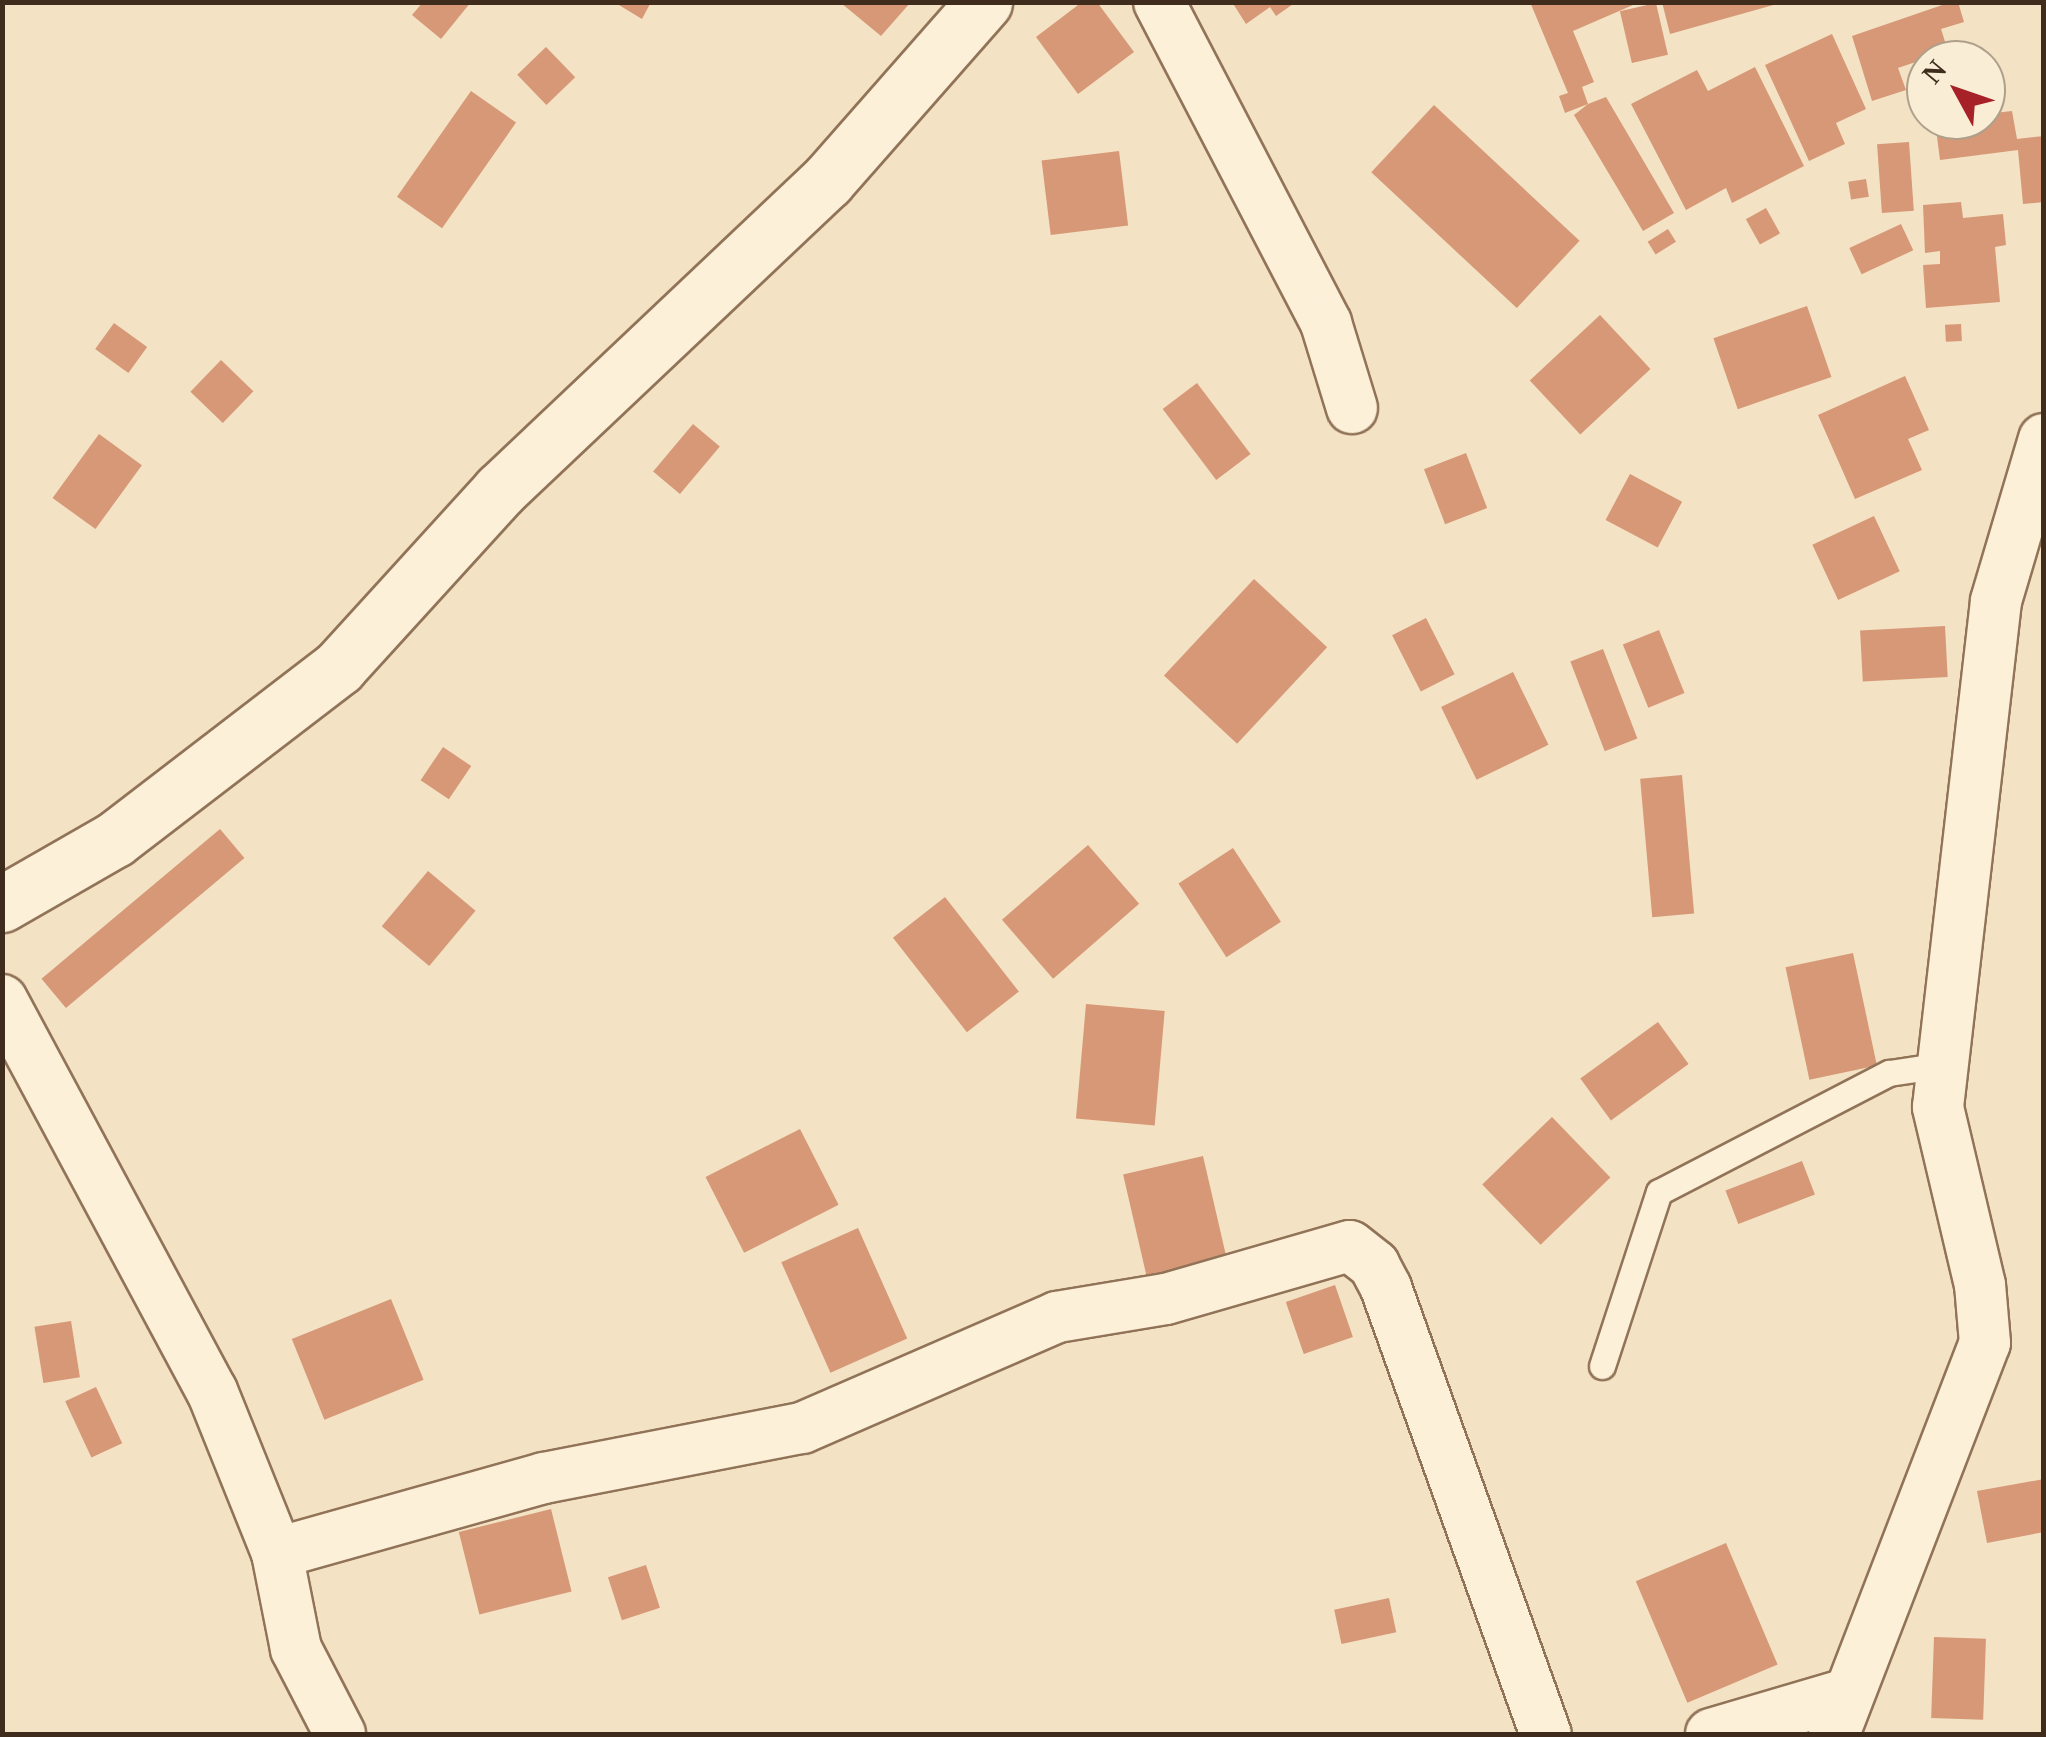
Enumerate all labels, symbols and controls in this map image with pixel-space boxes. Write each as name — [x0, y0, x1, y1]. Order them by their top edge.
north arrow — [1906, 40, 2006, 140]
text: N — [1916, 54, 1953, 89]

